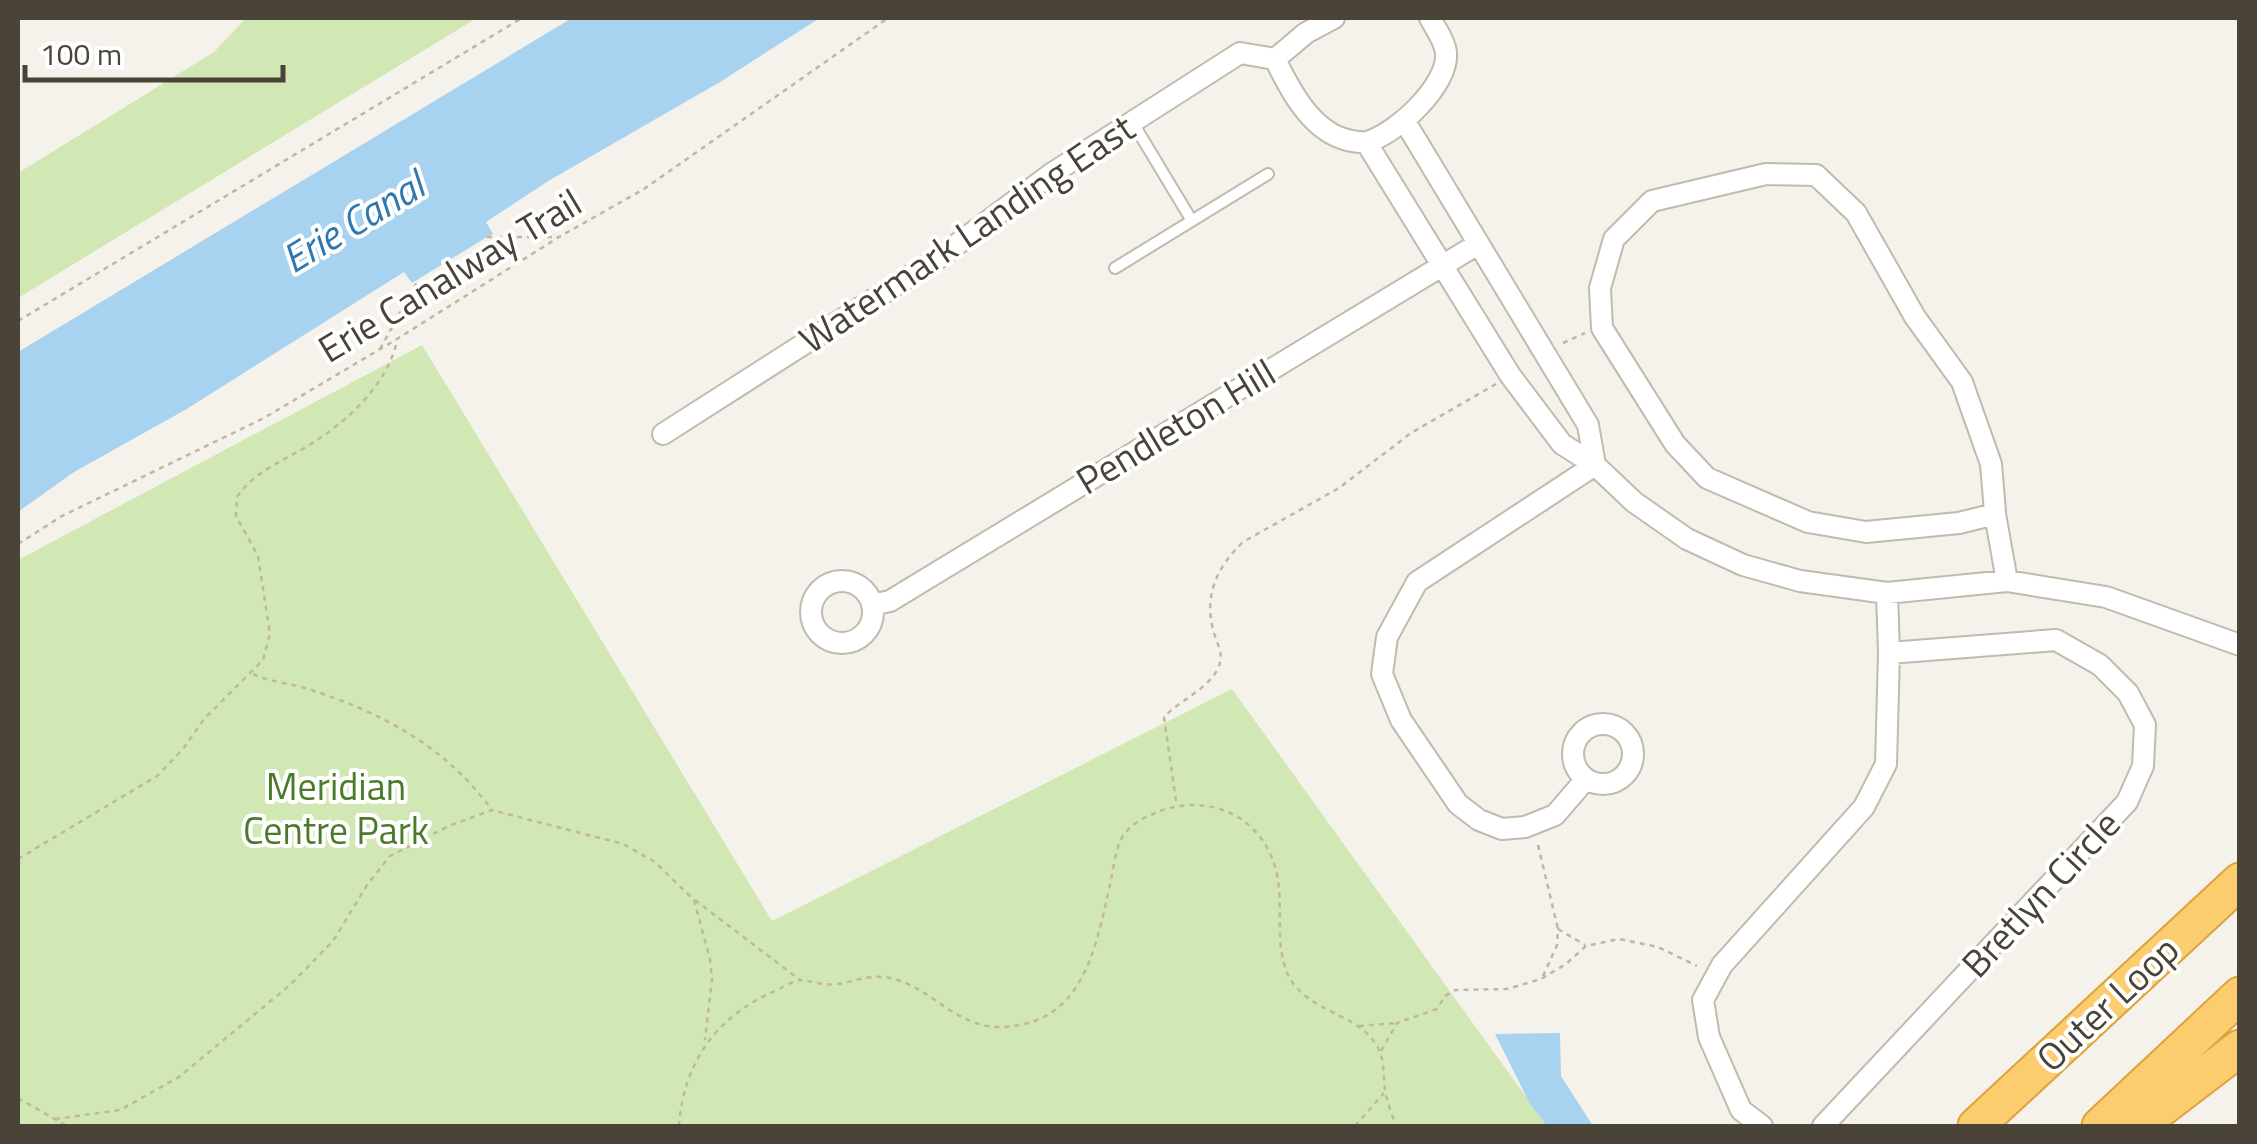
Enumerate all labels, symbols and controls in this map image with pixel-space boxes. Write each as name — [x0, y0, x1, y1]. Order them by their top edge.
scale bar — [25, 20, 282, 82]
text: 100 m — [40, 31, 122, 77]
street label: Watermark Landing East — [787, 99, 1146, 367]
water label: Erie Canal — [270, 153, 439, 288]
street label: Erie Canalway Trail — [307, 173, 592, 377]
street label: Pendleton Hill — [1065, 344, 1286, 509]
park label: Meridian Centre Park — [243, 757, 429, 859]
street label: Bretlyn Circle — [1947, 796, 2133, 990]
street label: Outer Loop — [2023, 922, 2192, 1085]

